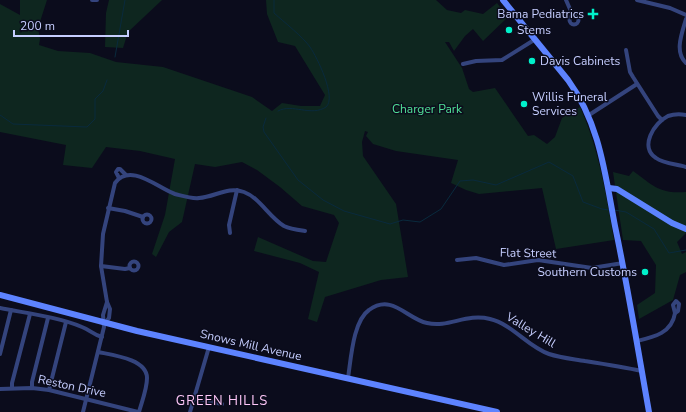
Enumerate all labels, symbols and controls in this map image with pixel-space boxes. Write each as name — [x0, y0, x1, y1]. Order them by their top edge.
place label: Bama Pediatrics — [497, 6, 584, 22]
marker: Bama Pediatrics — [587, 8, 599, 20]
scale bar — [14, 12, 128, 38]
text: 200 m — [20, 18, 55, 34]
place label: Stems — [517, 22, 551, 38]
marker: Stems — [504, 25, 514, 35]
place label: Davis Cabinets — [540, 53, 620, 69]
marker: Davis Cabinets — [527, 56, 537, 66]
place label: Willis Funeral Services — [532, 89, 608, 119]
marker: Willis Funeral Services — [519, 99, 529, 109]
park label: Charger Park — [392, 101, 463, 117]
street label: Flat Street — [500, 245, 557, 262]
place label: Southern Customs — [537, 264, 637, 280]
marker: Southern Customs — [640, 267, 650, 277]
street label: Valley Hill — [502, 308, 559, 351]
street label: Snows Mill Avenue — [199, 326, 303, 364]
street label: Reston Drive — [37, 371, 107, 401]
district label: GREEN HILLS — [176, 392, 268, 410]

